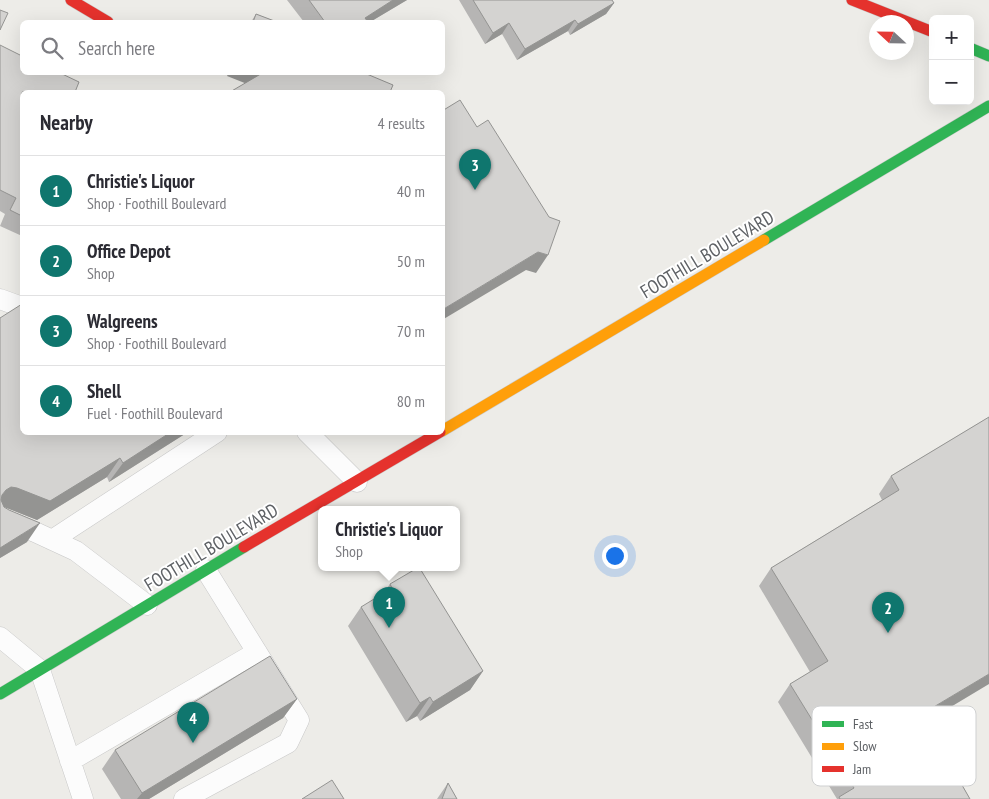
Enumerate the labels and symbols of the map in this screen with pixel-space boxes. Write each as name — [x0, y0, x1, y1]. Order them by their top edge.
north arrow — [869, 15, 914, 60]
pin: 3 — [459, 149, 491, 190]
street label: FOOTHILL BOULEVARD — [636, 205, 778, 303]
street label: FOOTHILL BOULEVARD — [140, 498, 282, 596]
your location — [602, 543, 628, 569]
pin: 1 — [373, 587, 405, 628]
pin: 2 — [872, 592, 904, 633]
pin: 4 — [177, 702, 209, 743]
legend — [812, 706, 976, 786]
text: Fast — [853, 715, 873, 733]
text: Slow — [853, 737, 877, 755]
text: Jam — [852, 760, 871, 778]

